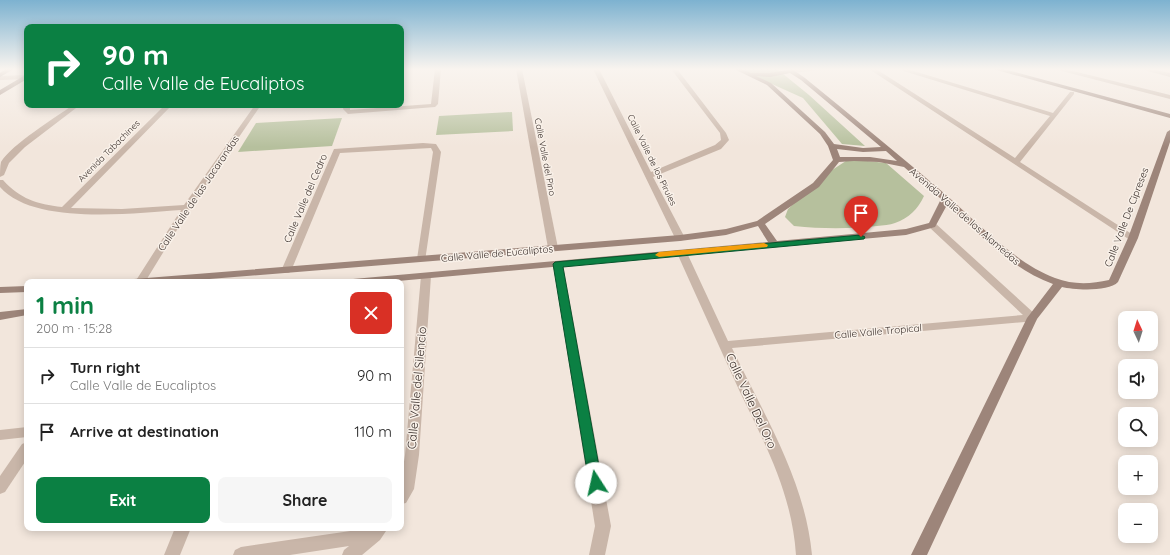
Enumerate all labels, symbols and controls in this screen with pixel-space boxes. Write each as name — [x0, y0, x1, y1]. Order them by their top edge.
text: 90 m — [102, 37, 169, 72]
icon: right — [36, 40, 88, 92]
text: Calle Valle de Eucaliptos — [102, 72, 304, 95]
street label: Calle Valle de los Pirules — [626, 112, 679, 207]
street label: Avenida Tabachines — [75, 117, 142, 184]
street label: Calle Valle del Pino — [533, 117, 558, 197]
street label: Calle Valle de las Jacarandas — [155, 133, 242, 254]
street label: Calle Valle del Cedro — [281, 152, 330, 245]
street label: Avenida Valle de las Alamedas — [907, 165, 1023, 268]
street label: Calle Valle De Cipreses — [1101, 165, 1152, 269]
pin — [844, 196, 878, 237]
icon: arrive — [850, 202, 872, 224]
street label: Calle Valle de Eucaliptos — [440, 242, 554, 265]
text: 1 min — [36, 290, 94, 320]
button: close — [350, 292, 392, 334]
north arrow — [1118, 311, 1158, 351]
map controls — [1118, 311, 1158, 543]
text: 200 m · 15:28 — [36, 320, 112, 336]
street label: Calle Valle Tropical — [834, 321, 922, 342]
street label: Calle Valle del Silencio — [404, 326, 429, 450]
street label: Calle Valle Del Oro — [723, 351, 780, 451]
text: Turn right — [70, 358, 141, 377]
button: sound — [1118, 359, 1158, 399]
icon: right — [36, 365, 58, 387]
text: 90 m — [357, 366, 392, 385]
text: Calle Valle de Eucaliptos — [70, 377, 216, 393]
button: search — [1118, 407, 1158, 447]
icon: arrive — [36, 421, 58, 443]
text: Arrive at destination — [70, 422, 219, 441]
text: 110 m — [354, 422, 392, 441]
button: + — [1118, 455, 1158, 495]
position arrow — [575, 462, 617, 504]
button: Exit — [36, 477, 210, 523]
button: Share — [218, 477, 392, 523]
button: − — [1118, 503, 1158, 543]

